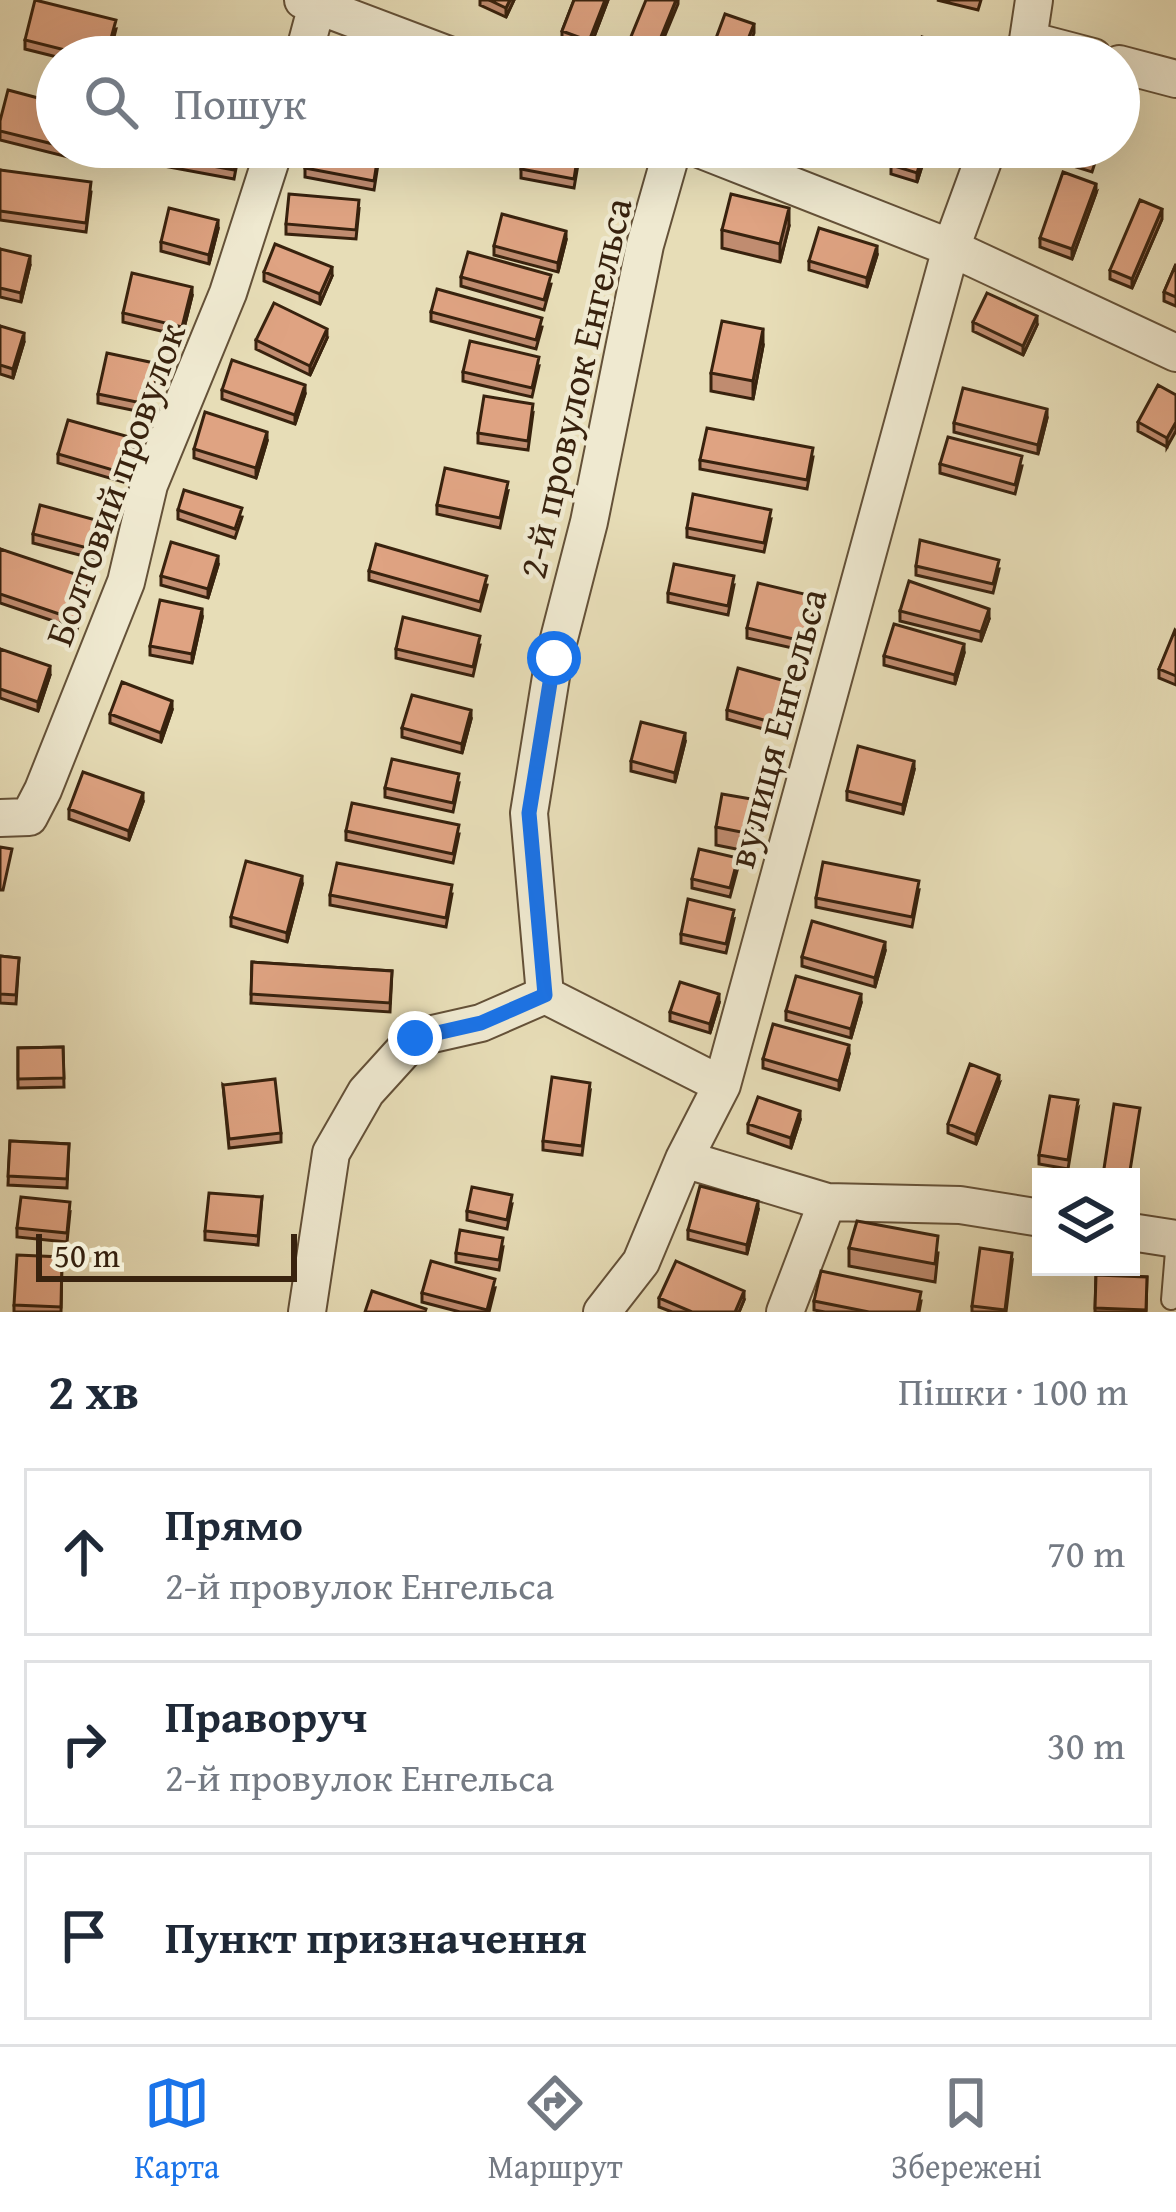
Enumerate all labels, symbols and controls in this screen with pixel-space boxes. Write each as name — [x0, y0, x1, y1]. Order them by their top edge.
search box — [36, 36, 1140, 168]
icon: search — [78, 69, 144, 135]
text: Пошук — [174, 70, 307, 135]
street label: 2-й провулок Енгельса — [502, 192, 646, 584]
street label: Болтовий провулок — [29, 314, 199, 653]
street label: вулиця Енгельса — [711, 582, 841, 874]
route start — [527, 631, 581, 685]
route end — [388, 1011, 442, 1065]
map controls — [1032, 1168, 1140, 1276]
button: layers — [1032, 1168, 1140, 1276]
scale bar — [36, 1228, 297, 1281]
text: 50 m — [54, 1231, 120, 1279]
text: 2 хв — [48, 1353, 139, 1428]
text: Пішки · 100 m — [898, 1362, 1128, 1419]
text: Прямо — [165, 1491, 303, 1556]
icon: ahead — [51, 1519, 117, 1585]
text: 70 m — [1047, 1524, 1125, 1581]
text: 2-й провулок Енгельса — [165, 1556, 554, 1613]
text: Праворуч — [165, 1683, 367, 1748]
icon: right — [51, 1711, 117, 1777]
text: 30 m — [1047, 1716, 1125, 1773]
text: 2-й провулок Енгельса — [165, 1748, 554, 1805]
icon: arrive — [51, 1903, 117, 1969]
text: Пункт призначення — [165, 1904, 587, 1969]
tab: Карта — [134, 2070, 220, 2190]
tab: Маршрут — [488, 2070, 623, 2190]
tab: Збережені — [891, 2070, 1042, 2190]

